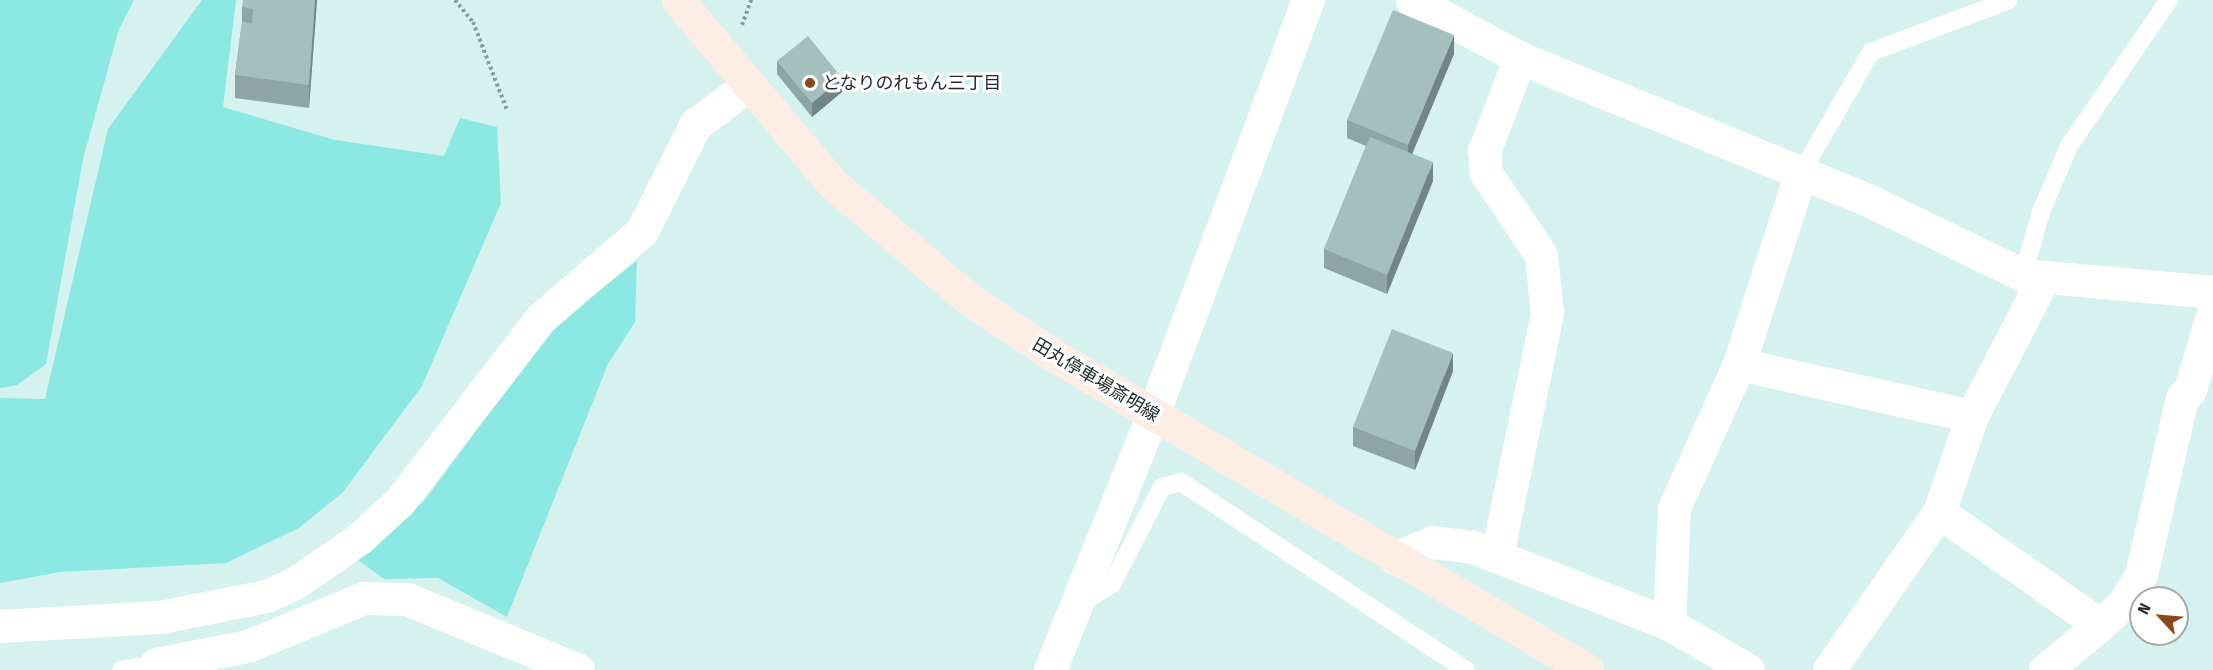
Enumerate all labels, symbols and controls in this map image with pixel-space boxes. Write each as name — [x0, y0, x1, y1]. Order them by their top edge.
place label: となりのれもん三丁目 — [822, 72, 1002, 94]
marker: となりのれもん三丁目 — [803, 76, 817, 90]
street label: 田丸停車場斎明線 — [1029, 334, 1163, 426]
north arrow — [2129, 586, 2189, 646]
text: N — [2134, 600, 2155, 617]

